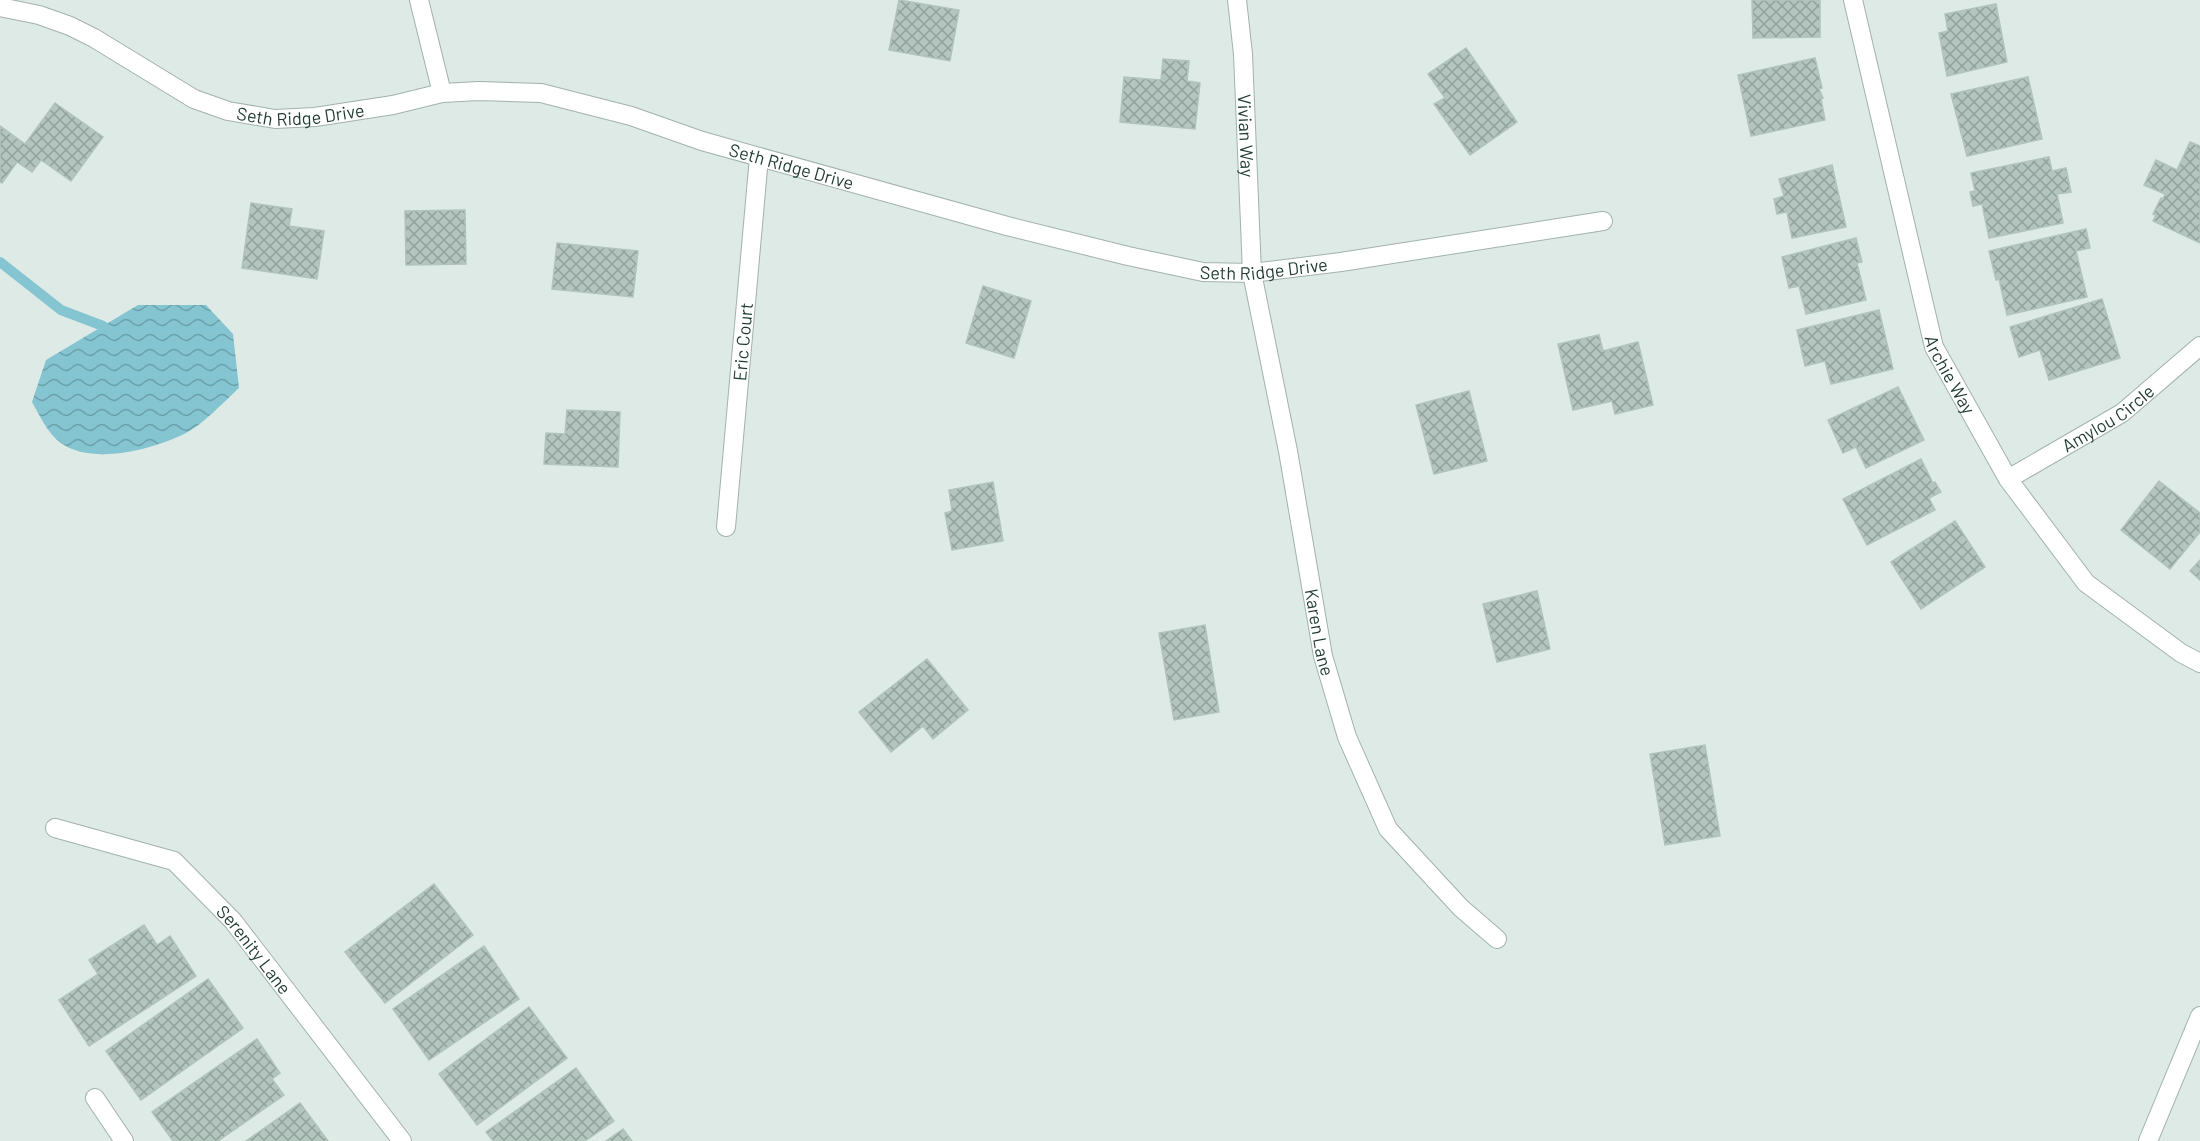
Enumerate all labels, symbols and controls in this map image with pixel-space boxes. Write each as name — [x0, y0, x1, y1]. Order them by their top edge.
street label: Vivian Way — [1234, 94, 1259, 178]
street label: Seth Ridge Drive — [235, 99, 366, 130]
street label: Seth Ridge Drive — [727, 138, 856, 194]
street label: Seth Ridge Drive — [1200, 253, 1329, 284]
street label: Eric Court — [728, 302, 757, 382]
street label: Archie Way — [1921, 333, 1980, 418]
street label: Amylou Circle — [2058, 380, 2158, 457]
street label: Karen Lane — [1301, 587, 1339, 678]
street label: Serenity Lane — [212, 900, 296, 998]

